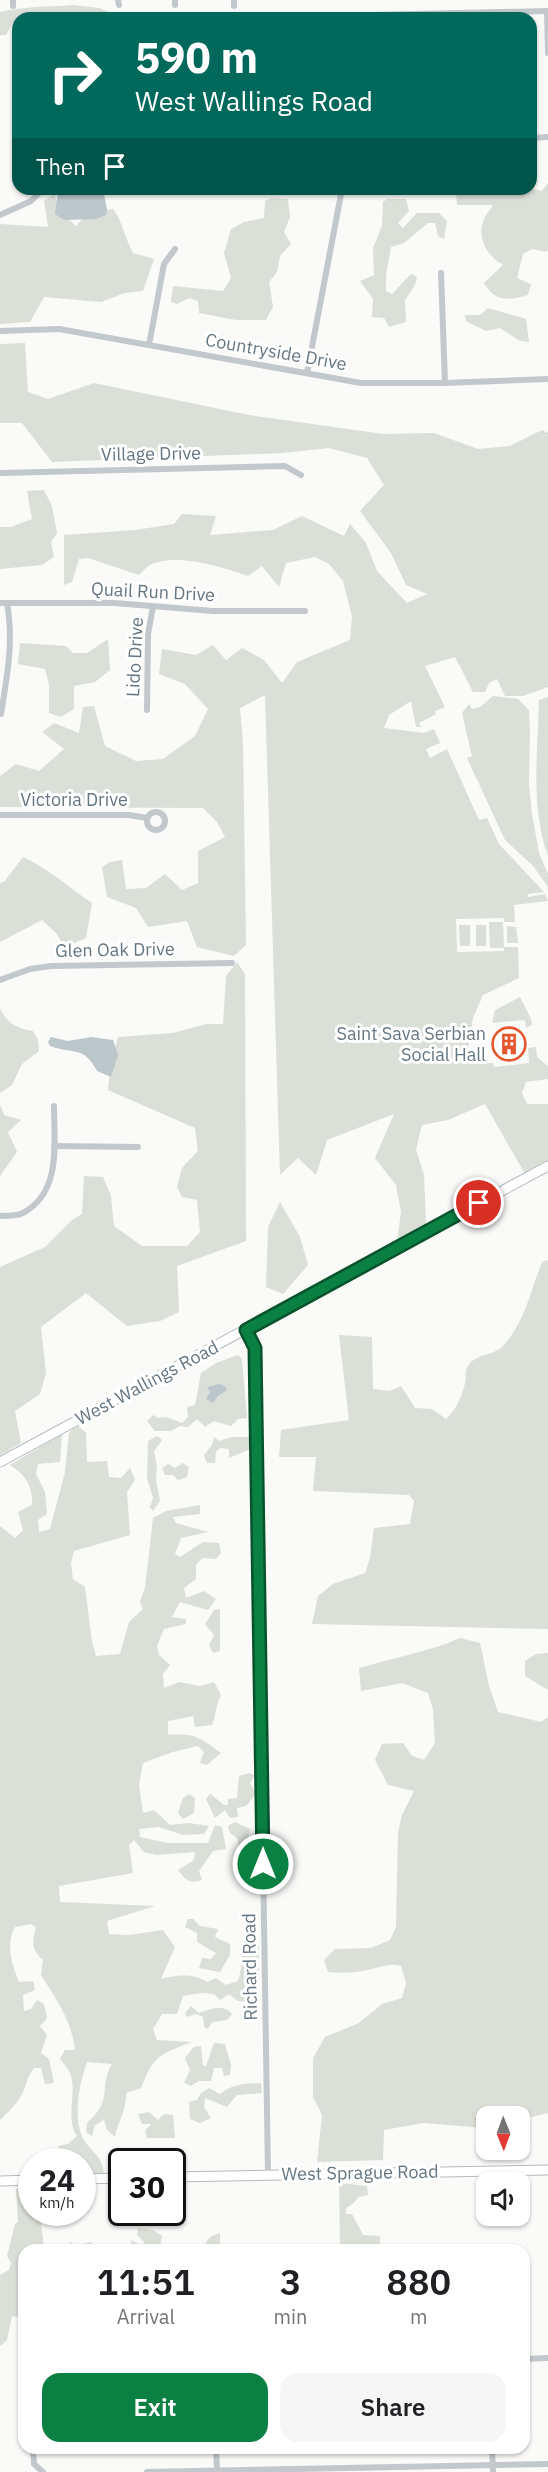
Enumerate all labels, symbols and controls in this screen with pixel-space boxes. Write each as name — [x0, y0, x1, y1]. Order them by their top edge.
text: 590 m — [135, 30, 258, 85]
icon: right — [36, 36, 114, 114]
text: West Wallings Road — [135, 83, 373, 118]
icon: arrive — [98, 150, 131, 183]
text: Then — [36, 152, 86, 181]
street label: Countryside Drive — [204, 328, 349, 375]
street label: Village Drive — [101, 441, 201, 466]
street label: Quail Run Drive — [90, 577, 216, 606]
street label: Lido Drive — [121, 616, 148, 698]
street label: Victoria Drive — [20, 788, 128, 811]
street label: Glen Oak Drive — [55, 937, 175, 962]
place label: Saint Sava Serbian Social Hall — [336, 1022, 486, 1066]
building icon: Saint Sava Serbian Social Hall — [491, 1026, 527, 1062]
pin — [453, 1177, 504, 1228]
icon: arrive — [462, 1186, 495, 1219]
street label: West Wallings Road — [71, 1335, 222, 1430]
position arrow — [231, 1832, 295, 1896]
street label: Richard Road — [237, 1913, 262, 2021]
north arrow — [476, 2106, 530, 2160]
map controls — [476, 2106, 530, 2226]
speed limit sign: 30 — [108, 2148, 186, 2226]
text: 24 — [39, 2160, 75, 2199]
street label: West Sprague Road — [281, 2160, 439, 2185]
button: sound — [476, 2172, 530, 2226]
text: km/h — [39, 2193, 75, 2212]
text: 11:51 — [97, 2258, 195, 2305]
text: 3 — [280, 2258, 301, 2305]
text: 880 — [386, 2258, 451, 2305]
text: Arrival — [117, 2303, 175, 2330]
text: min — [274, 2303, 307, 2330]
text: m — [410, 2303, 427, 2330]
button: Exit — [42, 2373, 268, 2442]
button: Share — [280, 2373, 506, 2442]

